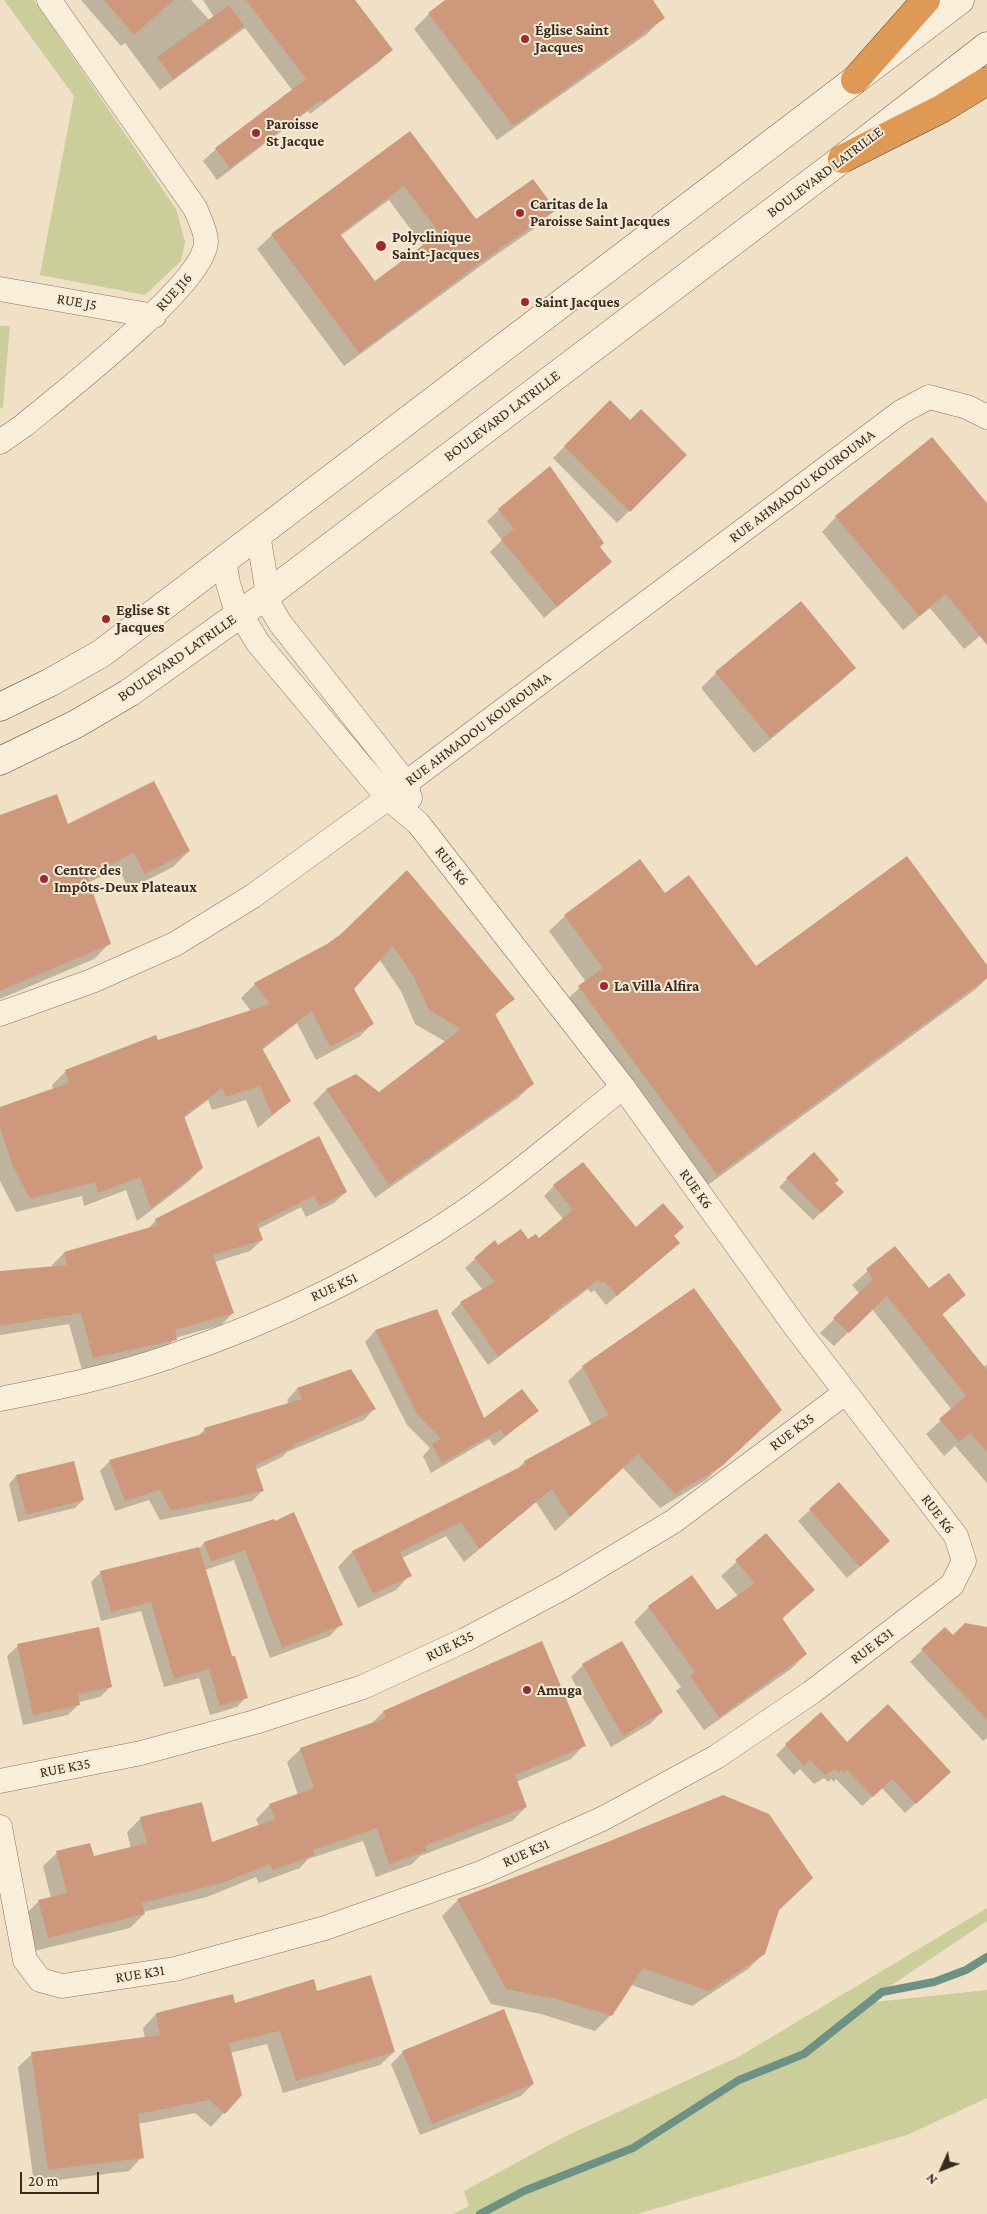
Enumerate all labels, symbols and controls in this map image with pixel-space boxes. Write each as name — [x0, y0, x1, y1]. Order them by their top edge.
place label: Église Saint Jacques — [535, 21, 609, 56]
marker: Église Saint Jacques — [519, 33, 531, 45]
place label: Paroisse St Jacque — [266, 115, 324, 150]
street label: BOULEVARD LATRILLE — [763, 122, 887, 222]
marker: Paroisse St Jacque — [250, 127, 262, 139]
place label: Caritas de la Paroisse Saint Jacques — [530, 195, 670, 230]
marker: Caritas de la Paroisse Saint Jacques — [514, 207, 526, 219]
place label: Polyclinique Saint-Jacques — [392, 228, 479, 263]
marker: Polyclinique Saint-Jacques — [374, 239, 388, 253]
street label: RUE J16 — [152, 269, 196, 315]
street label: RUE J5 — [56, 290, 98, 314]
place label: Saint Jacques — [535, 293, 620, 311]
marker: Saint Jacques — [519, 296, 531, 308]
street label: BOULEVARD LATRILLE — [440, 366, 564, 466]
street label: RUE AHMADOU KOUROUMA — [726, 425, 878, 547]
place label: Eglise St Jacques — [116, 601, 170, 636]
street label: BOULEVARD LATRILLE — [114, 610, 240, 706]
marker: Eglise St Jacques — [100, 613, 112, 625]
street label: RUE AHMADOU KOUROUMA — [402, 668, 554, 790]
street label: RUE K6 — [431, 843, 473, 889]
place label: Centre des Impôts-Deux Plateaux — [54, 861, 197, 896]
marker: Centre des Impôts-Deux Plateaux — [38, 873, 50, 885]
place label: La Villa Alfira — [614, 977, 699, 995]
marker: La Villa Alfira — [598, 980, 610, 992]
street label: RUE K6 — [676, 1166, 716, 1212]
street label: RUE K51 — [308, 1268, 360, 1306]
street label: RUE K35 — [766, 1409, 818, 1455]
street label: RUE K6 — [917, 1491, 959, 1537]
street label: RUE K31 — [847, 1624, 897, 1668]
street label: RUE K35 — [423, 1627, 477, 1665]
place label: Amuga — [537, 1681, 582, 1699]
marker: Amuga — [521, 1684, 533, 1696]
street label: RUE K35 — [38, 1754, 92, 1782]
street label: RUE K31 — [500, 1835, 552, 1871]
street label: RUE K31 — [114, 1961, 166, 1987]
north arrow — [917, 2144, 967, 2194]
scale bar — [22, 2162, 101, 2194]
text: N — [922, 2170, 940, 2188]
text: 20 m — [28, 2173, 59, 2189]

